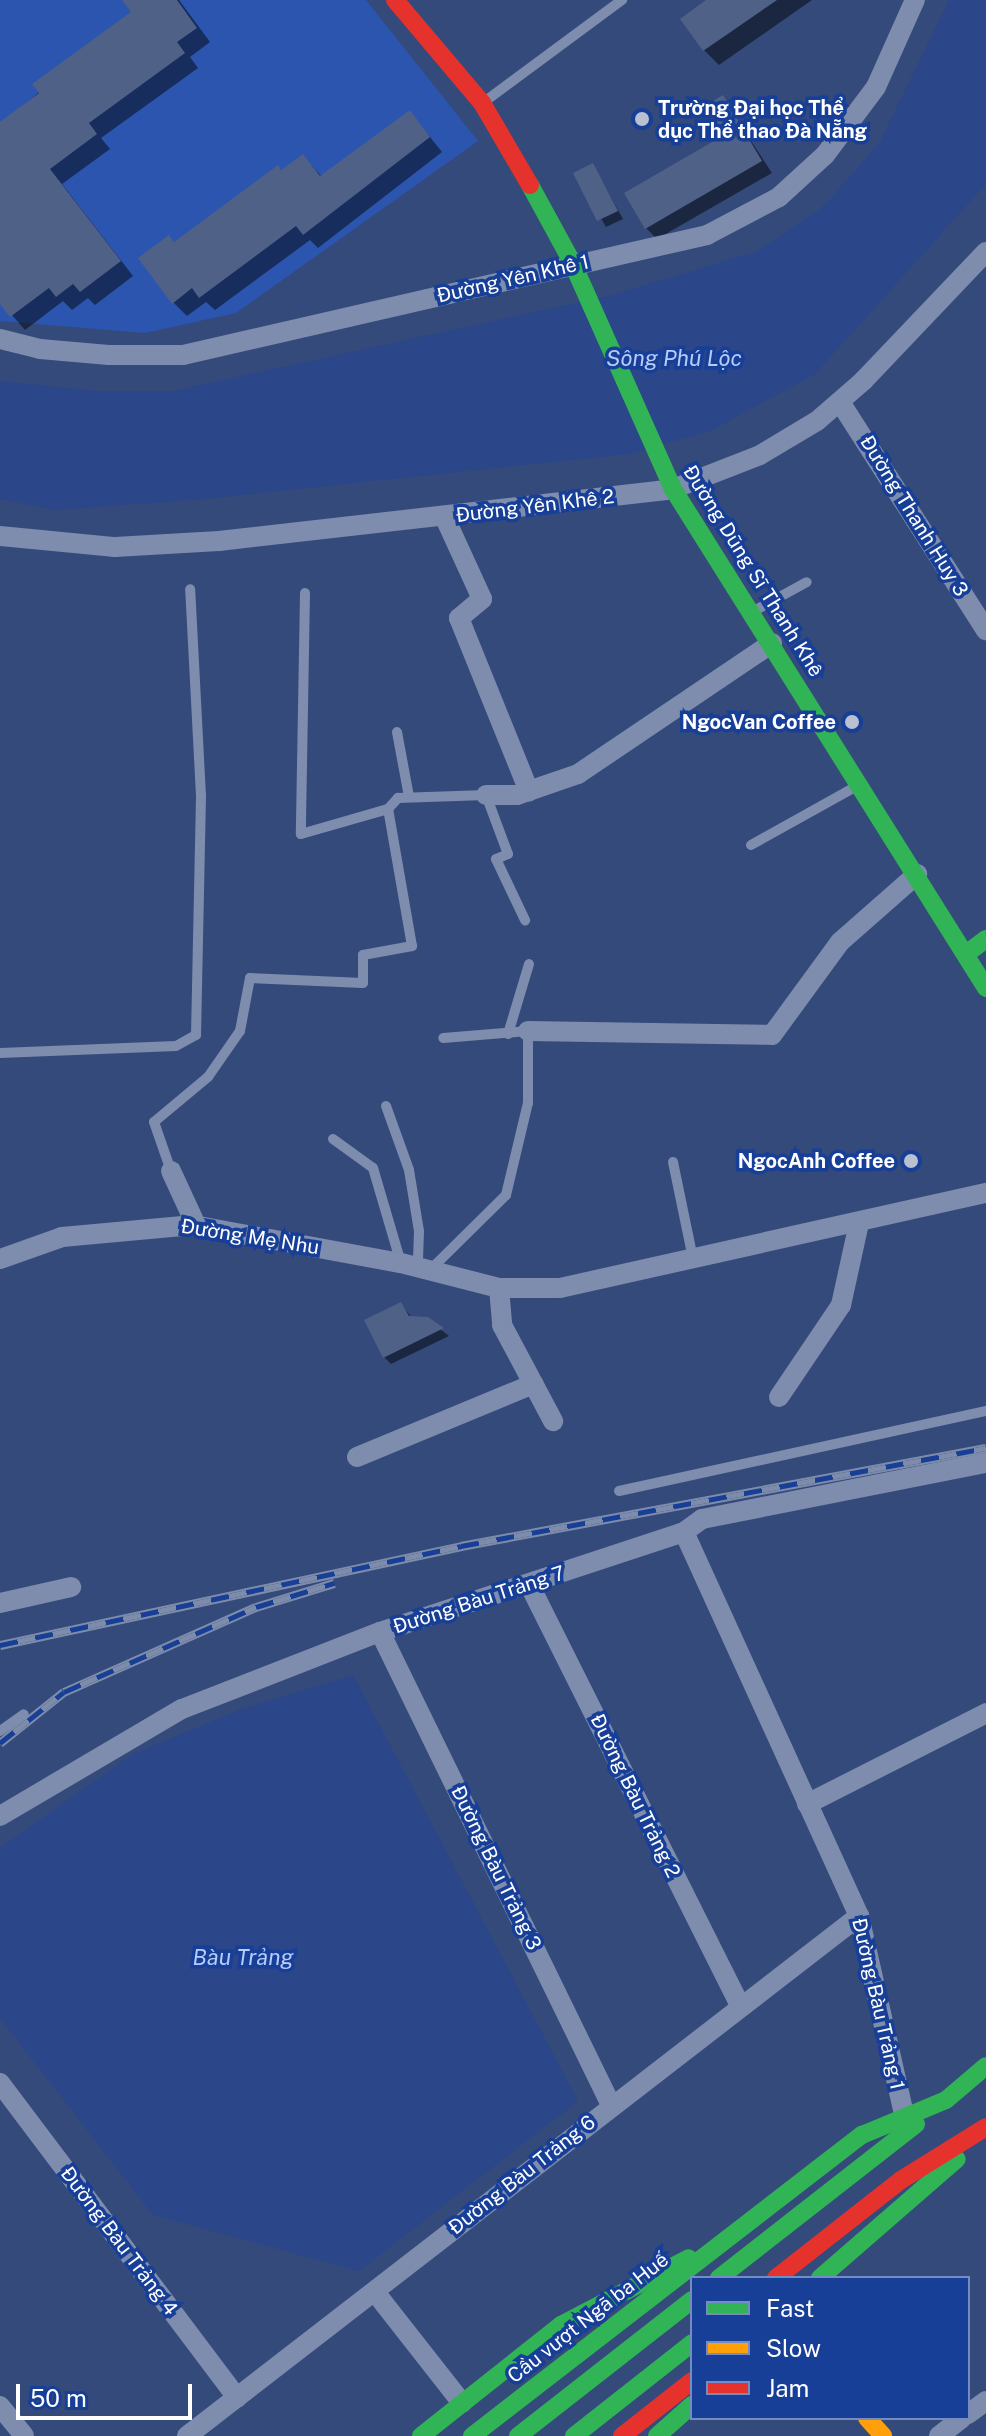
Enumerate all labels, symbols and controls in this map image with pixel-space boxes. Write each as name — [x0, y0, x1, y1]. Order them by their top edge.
place label: Trường Đại học Thể dục Thể thao Đà Nẵng — [658, 96, 867, 143]
marker: Trường Đại học Thể dục Thể thao Đà Nẵng — [633, 110, 651, 128]
street label: Đường Yên Khê 1 — [434, 250, 592, 308]
water label: Sông Phú Lộc — [606, 346, 742, 372]
street label: Đường Thanh Huy 3 — [855, 431, 973, 601]
street label: Đường Dũng Sĩ Thanh Khê — [678, 461, 828, 681]
street label: Đường Yên Khê 2 — [454, 484, 616, 528]
place label: NgocVan Coffee — [682, 710, 836, 734]
marker: NgocVan Coffee — [843, 713, 861, 731]
place label: NgocAnh Coffee — [738, 1149, 895, 1173]
marker: NgocAnh Coffee — [902, 1152, 920, 1170]
street label: Đường Mẹ Nhu — [179, 1214, 321, 1260]
street label: Đường Bàu Trảng 7 — [390, 1561, 568, 1639]
street label: Đường Bàu Trảng 2 — [585, 1710, 685, 1882]
street label: Đường Bàu Trảng 3 — [446, 1782, 546, 1954]
street label: Đường Bàu Trảng 1 — [847, 1916, 909, 2092]
water label: Bàu Trảng — [192, 1945, 294, 1971]
street label: Đường Bàu Trảng 6 — [444, 2110, 600, 2240]
street label: Đường Bàu Trảng 4 — [55, 2162, 183, 2320]
street label: Cầu vượt Ngã ba Huế — [503, 2248, 673, 2388]
legend — [690, 2276, 970, 2420]
text: Fast — [766, 2294, 814, 2322]
text: Slow — [766, 2334, 821, 2362]
scale bar — [20, 2368, 196, 2418]
text: Jam — [766, 2374, 809, 2402]
text: 50 m — [30, 2384, 87, 2412]

